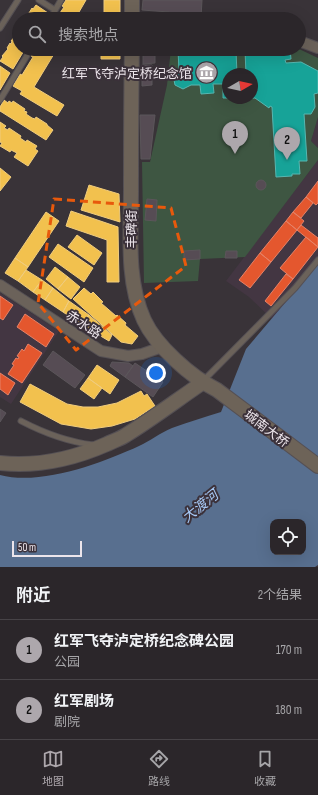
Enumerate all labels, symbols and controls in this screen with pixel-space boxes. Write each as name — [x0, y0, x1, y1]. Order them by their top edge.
search box — [12, 12, 306, 56]
icon: search — [26, 23, 48, 45]
text: 搜索地点 — [58, 26, 118, 45]
museum icon: 红军飞夺泸定桥纪念馆 — [194, 60, 220, 86]
place label: 红军飞夺泸定桥纪念馆 — [62, 66, 192, 82]
north arrow — [222, 68, 258, 104]
pin: 1 — [222, 121, 248, 154]
pin: 2 — [274, 127, 300, 160]
street label: 丰碑街 — [124, 209, 140, 249]
street label: 赤水路 — [63, 308, 104, 342]
your location — [146, 363, 166, 383]
street label: 城南大桥 — [241, 407, 292, 451]
water label: 大渡河 — [179, 485, 224, 526]
map controls — [270, 519, 306, 555]
button: locate — [270, 519, 306, 555]
scale bar — [12, 539, 82, 558]
text: 50 m — [18, 541, 36, 554]
text: 附近 — [16, 586, 50, 606]
text: 2个结果 — [258, 587, 302, 603]
text: 红军飞夺泸定桥纪念碑公园 — [54, 632, 234, 651]
text: 1 — [26, 642, 32, 658]
text: 170 m — [276, 642, 302, 658]
text: 公园 — [54, 654, 80, 670]
text: 红军剧场 — [54, 692, 114, 711]
text: 2 — [26, 702, 32, 718]
text: 180 m — [276, 702, 302, 718]
text: 剧院 — [54, 714, 80, 730]
tab: 地图 — [42, 748, 64, 788]
tab: 路线 — [148, 748, 170, 788]
tab: 收藏 — [254, 748, 276, 788]

